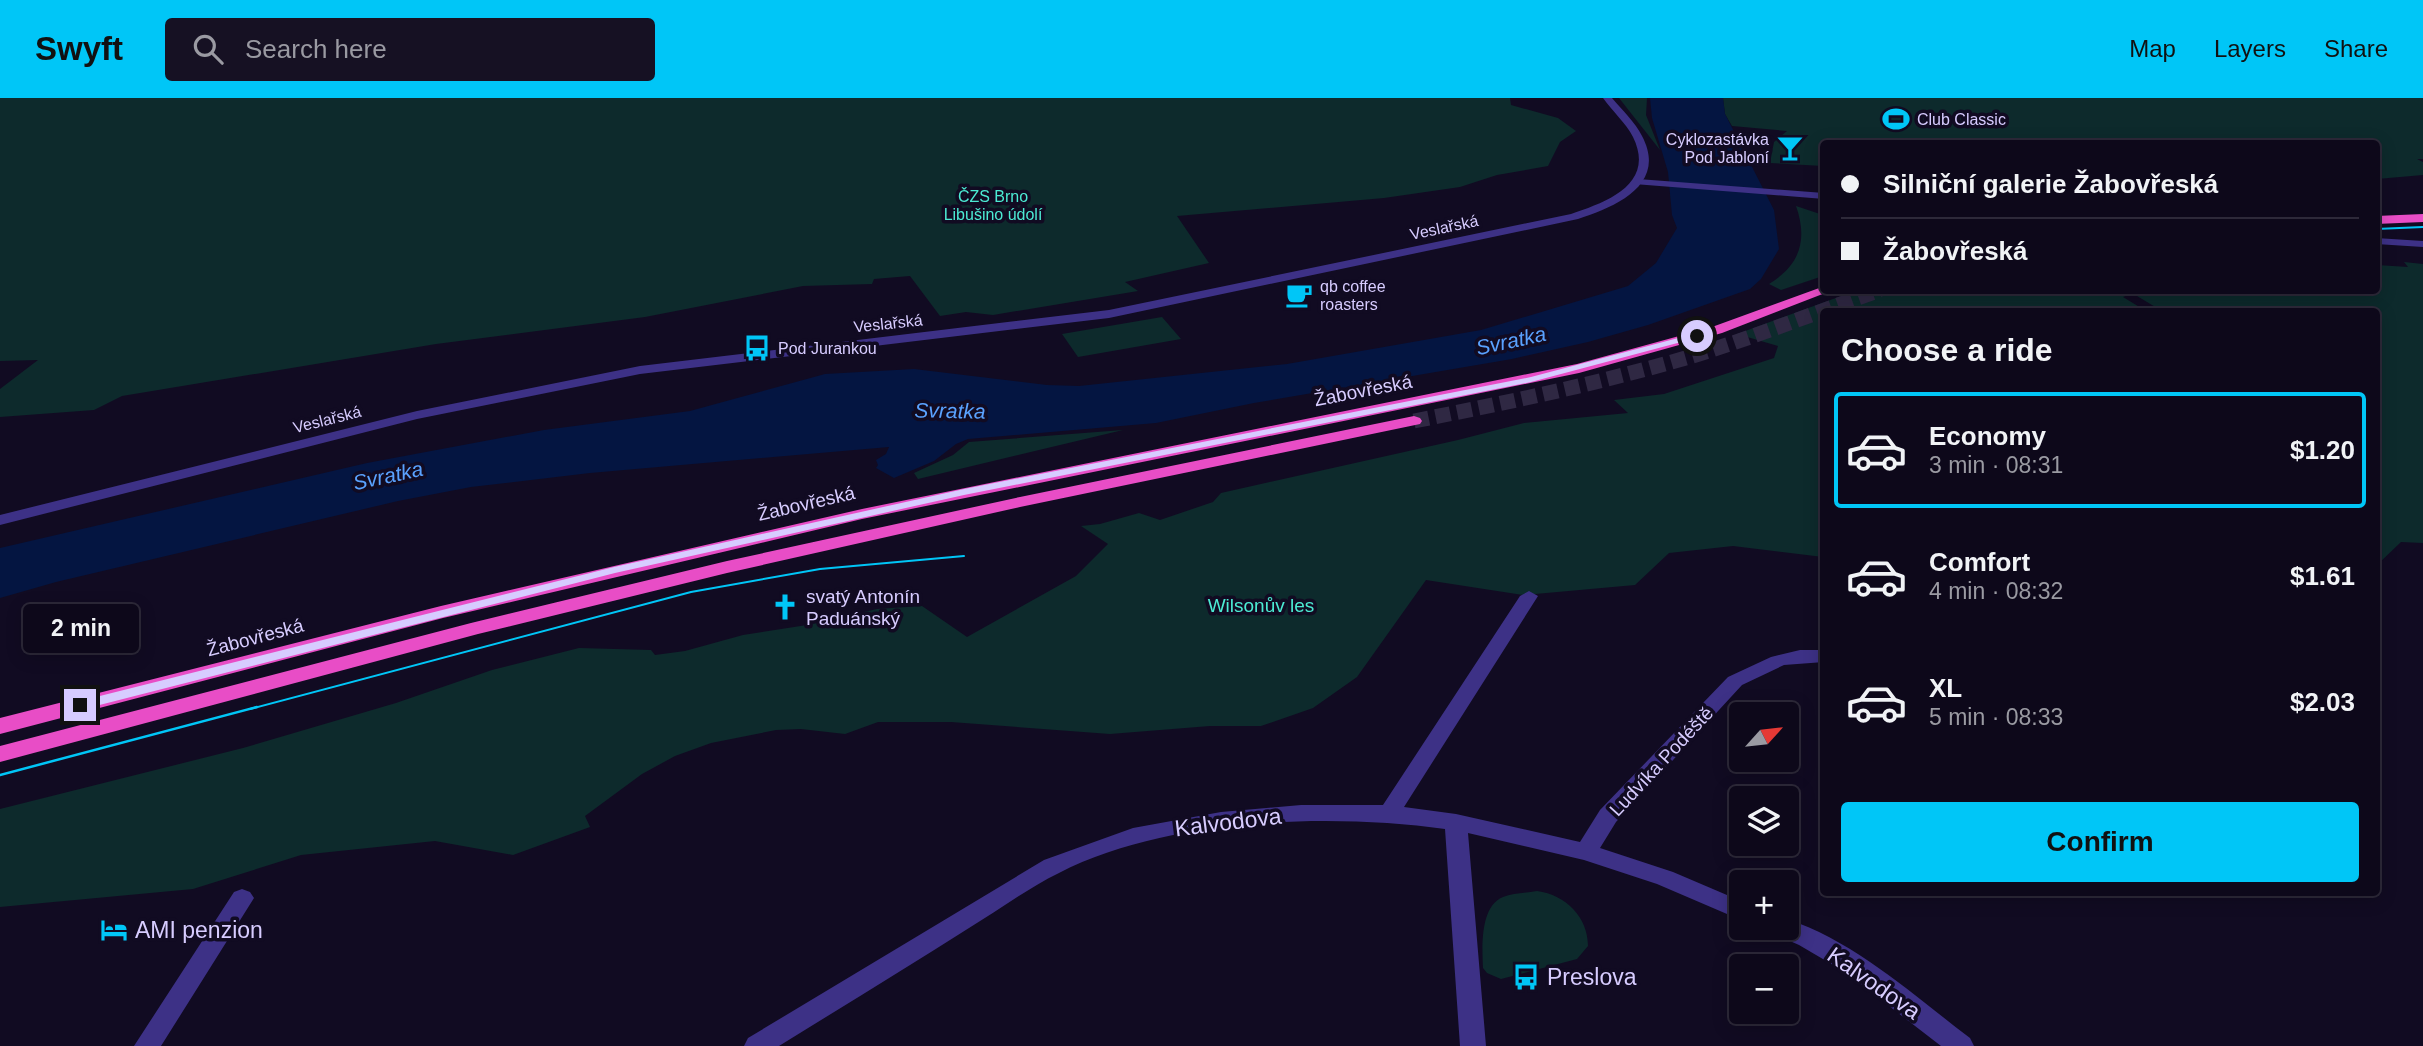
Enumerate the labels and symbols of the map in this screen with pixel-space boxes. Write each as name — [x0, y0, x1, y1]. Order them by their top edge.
sports icon: Club Classic — [1881, 104, 1911, 134]
place label: Club Classic — [1917, 111, 2006, 128]
place label: Cyklozastávka Pod Jabloní — [1666, 131, 1770, 166]
bar icon: Cyklozastávka Pod Jabloní — [1775, 133, 1805, 163]
park label: ČZS Brno Libušino údolí — [944, 187, 1043, 223]
street label: Veslařská — [1408, 212, 1480, 243]
place label: qb coffee roasters — [1320, 278, 1386, 313]
cafe icon: qb coffee roasters — [1284, 280, 1314, 310]
street label: Veslařská — [853, 311, 924, 336]
route start — [1681, 320, 1713, 352]
water label: Svratka — [1474, 322, 1548, 359]
bus stop icon: Pod Jurankou — [742, 333, 772, 363]
place label: Pod Jurankou — [778, 340, 877, 357]
street label: Žabovřeská — [1312, 371, 1414, 410]
water label: Svratka — [914, 398, 986, 423]
street label: Veslařská — [291, 403, 363, 436]
water label: Svratka — [351, 457, 425, 494]
street label: Žabovřeská — [755, 482, 857, 525]
place label: svatý Antonín Paduánský — [806, 586, 920, 629]
church icon: svatý Antonín Paduánský — [770, 592, 800, 622]
park label: Wilsonův les — [1208, 595, 1314, 616]
callout: 2 min — [22, 603, 138, 652]
street label: Žabovřeská — [204, 614, 306, 660]
route end — [64, 689, 96, 721]
street label: Ludvíka Podéště — [1605, 702, 1717, 820]
north arrow — [1729, 702, 1799, 772]
street label: Kalvodova — [1173, 803, 1283, 841]
hotel icon: AMI penzion — [99, 915, 129, 945]
place label: AMI penzion — [135, 917, 263, 943]
street label: Kalvodova — [1823, 942, 1926, 1025]
bus stop icon: Preslova — [1511, 962, 1541, 992]
place label: Preslova — [1547, 964, 1637, 990]

